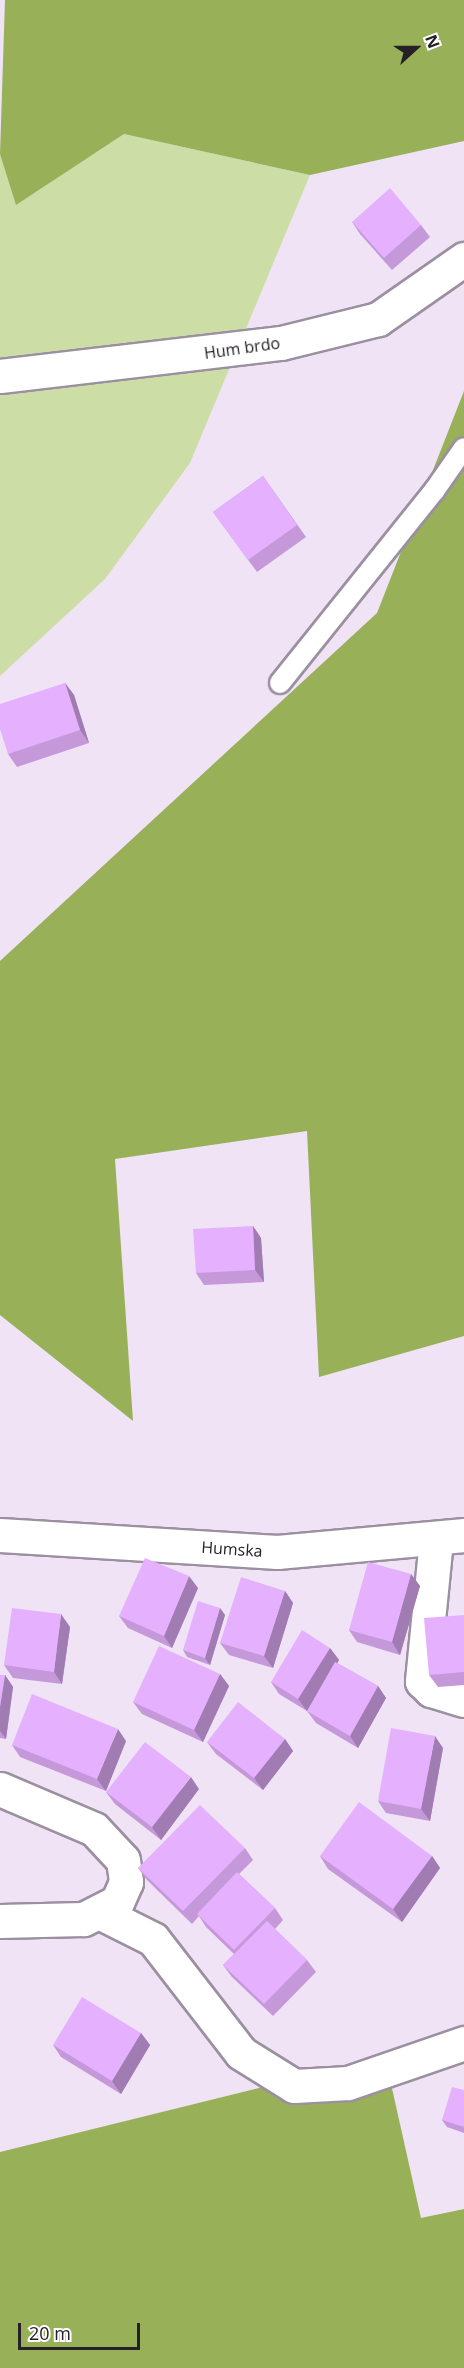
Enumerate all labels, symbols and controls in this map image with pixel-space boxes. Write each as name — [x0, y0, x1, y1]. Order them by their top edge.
north arrow — [386, 18, 446, 78]
text: N — [420, 32, 445, 52]
street label: Hum brdo — [203, 333, 281, 363]
street label: Humska — [201, 1537, 263, 1561]
scale bar — [21, 2311, 142, 2349]
text: 20 m — [29, 2321, 71, 2345]

